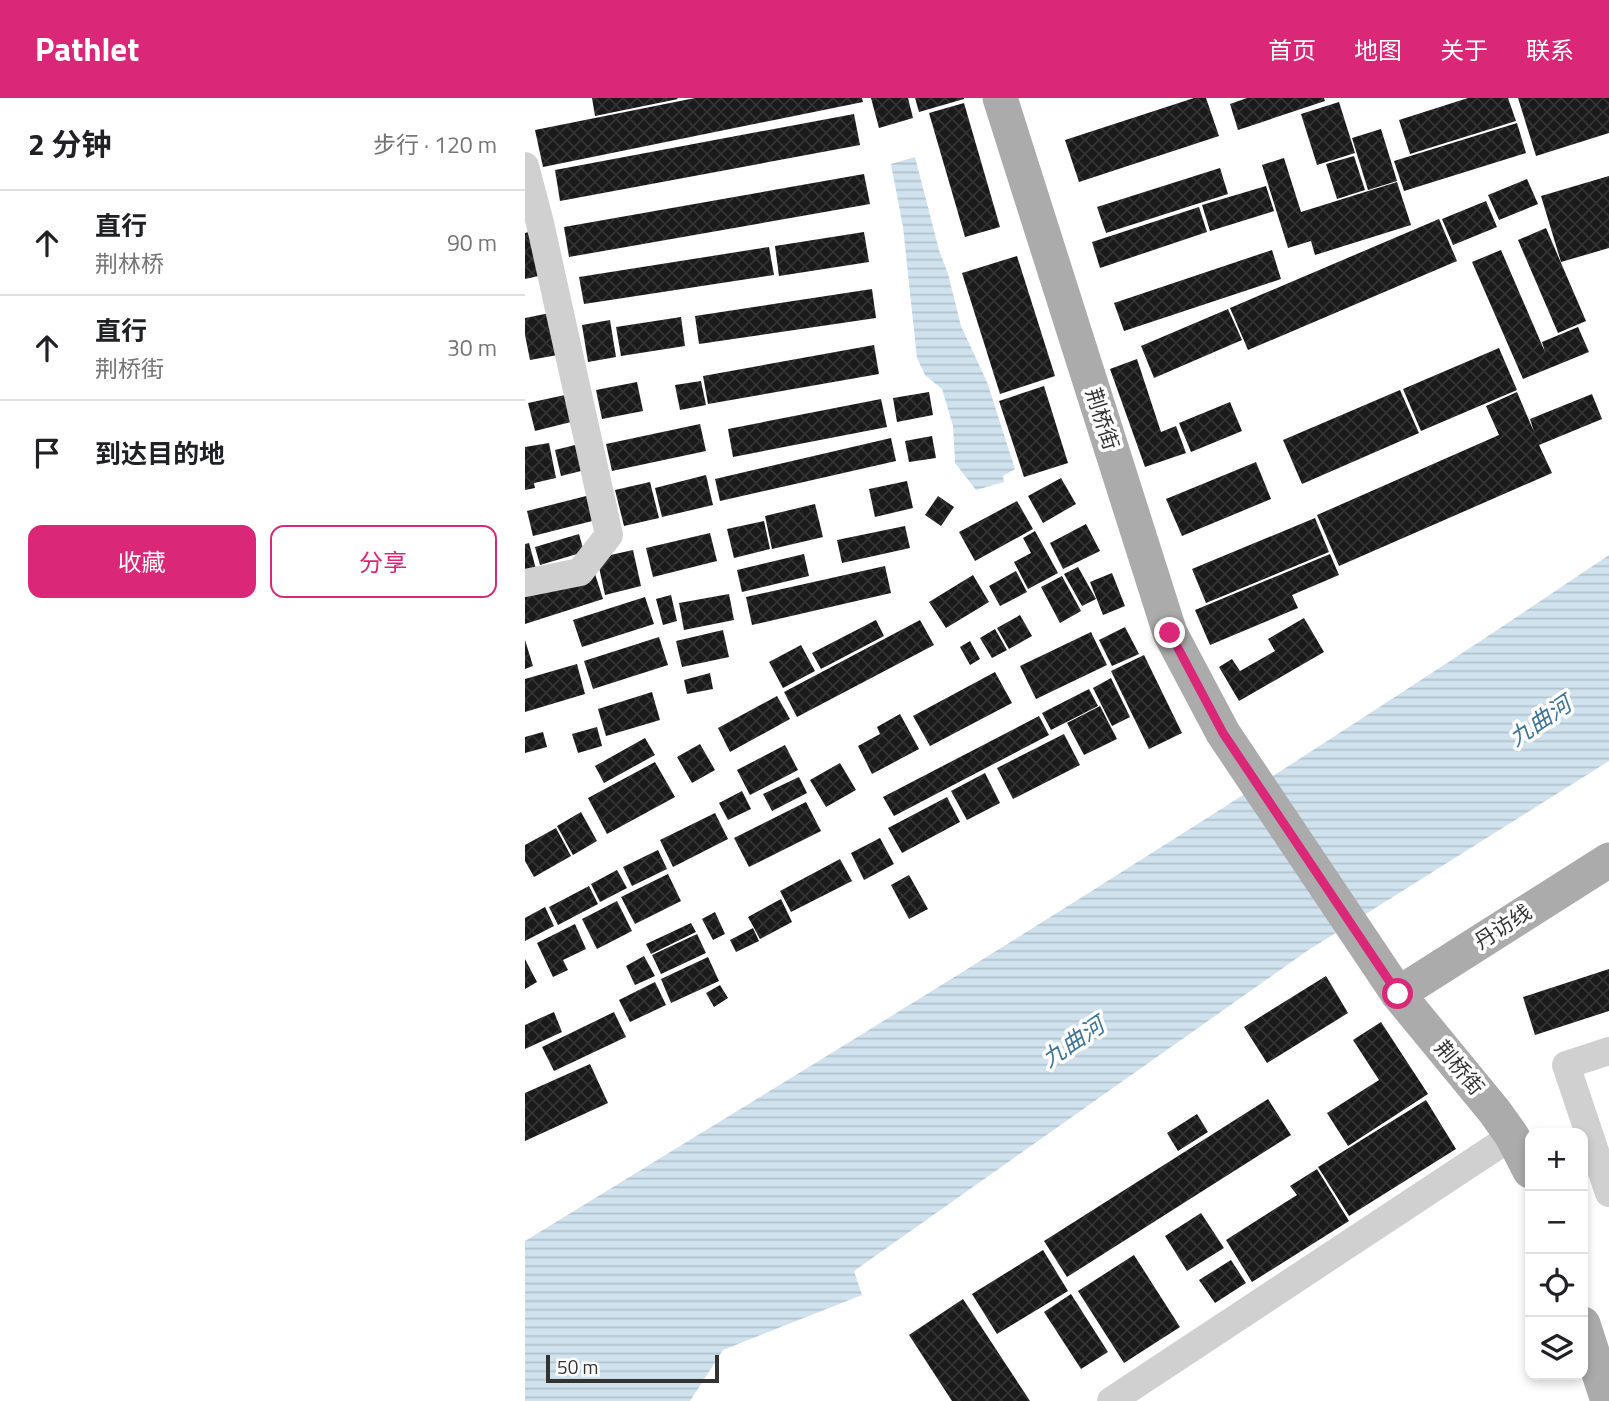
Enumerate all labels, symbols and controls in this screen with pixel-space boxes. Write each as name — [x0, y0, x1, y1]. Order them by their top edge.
text: Pathlet — [35, 24, 139, 74]
text: 首页 — [1268, 32, 1316, 68]
text: 地图 — [1354, 32, 1402, 68]
text: 关于 — [1440, 32, 1488, 68]
text: 联系 — [1526, 32, 1574, 68]
text: 2 分钟 — [28, 121, 111, 167]
text: 步行 · 120 m — [373, 127, 497, 162]
text: 直行 — [95, 206, 147, 245]
icon: ahead — [28, 224, 66, 262]
text: 90 m — [447, 225, 497, 260]
text: 荆林桥 — [95, 246, 164, 281]
text: 直行 — [95, 311, 147, 350]
icon: ahead — [28, 329, 66, 367]
text: 30 m — [447, 330, 497, 365]
text: 荆桥街 — [95, 351, 164, 386]
street label: 荆桥街 — [1078, 384, 1128, 454]
icon: arrive — [28, 434, 66, 472]
text: 到达目的地 — [95, 434, 225, 473]
button: 收藏 — [28, 525, 256, 598]
button: 分享 — [270, 525, 497, 598]
route end — [1154, 617, 1185, 648]
water label: 九曲河 — [1501, 685, 1581, 754]
street label: 丹访线 — [1467, 896, 1538, 957]
route start — [1382, 978, 1413, 1009]
water label: 九曲河 — [1034, 1006, 1114, 1075]
street label: 荆桥街 — [1427, 1033, 1492, 1102]
map controls — [1525, 1128, 1588, 1380]
button: + — [1525, 1128, 1588, 1191]
button: − — [1525, 1191, 1588, 1254]
button: locate — [1525, 1254, 1588, 1317]
button: layers — [1525, 1317, 1588, 1380]
scale bar — [546, 1352, 719, 1384]
text: 50 m — [557, 1352, 598, 1381]

